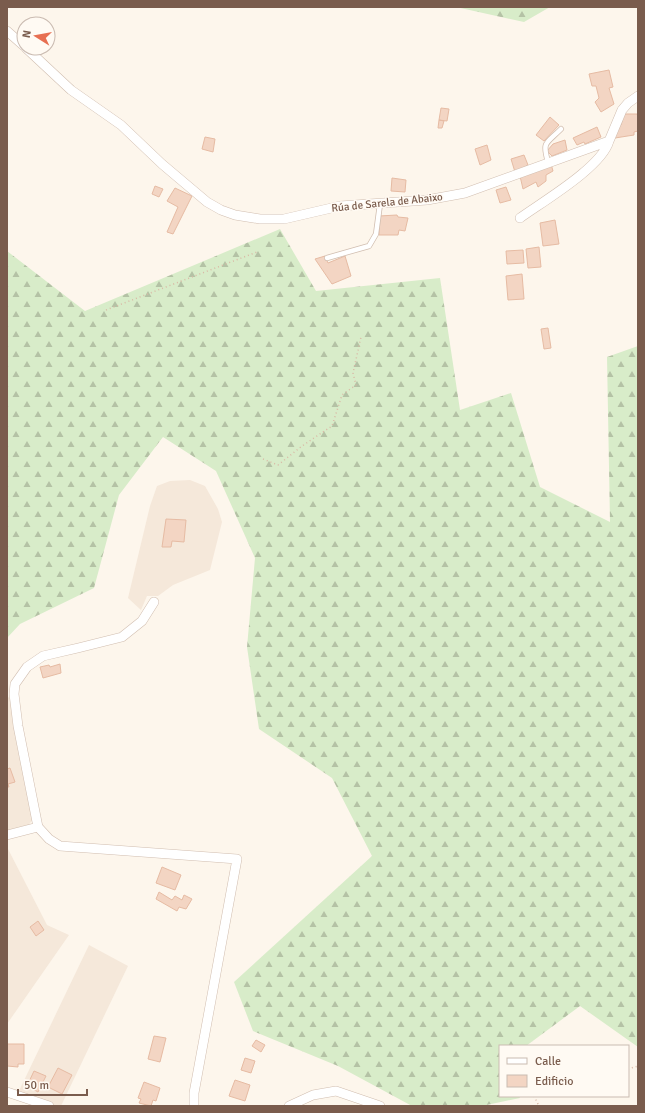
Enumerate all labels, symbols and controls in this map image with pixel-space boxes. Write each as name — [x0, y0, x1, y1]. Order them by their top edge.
north arrow — [16, 16, 56, 56]
text: N — [20, 29, 34, 39]
street label: Rúa de Sarela de Abaixo — [331, 190, 444, 215]
legend — [499, 1045, 629, 1097]
text: Calle — [535, 1054, 561, 1069]
scale bar — [18, 1071, 87, 1097]
text: Edificio — [535, 1074, 573, 1089]
text: 50 m — [24, 1078, 49, 1093]

